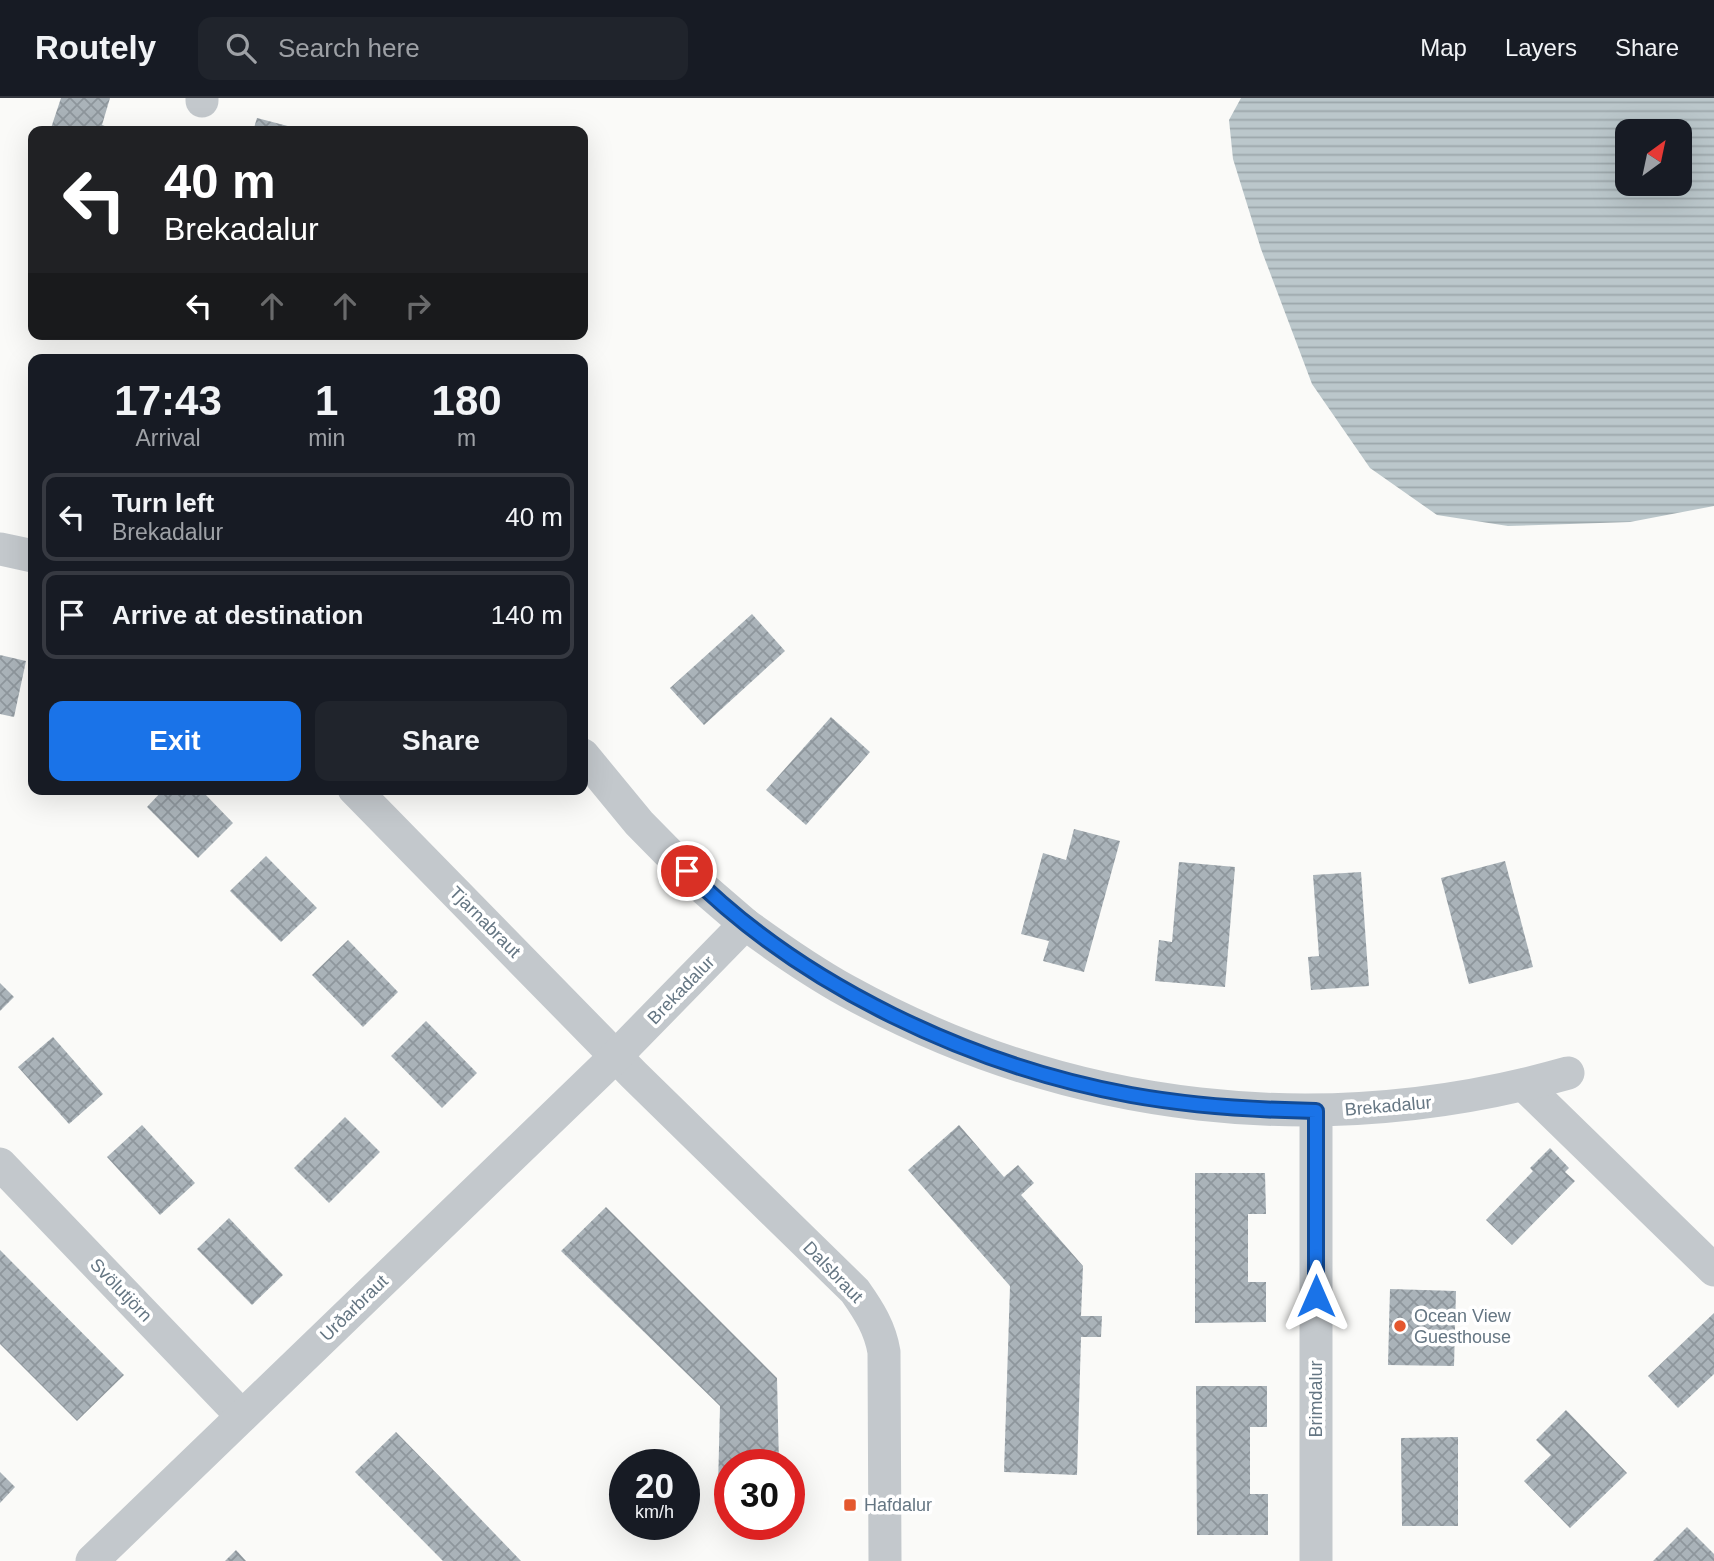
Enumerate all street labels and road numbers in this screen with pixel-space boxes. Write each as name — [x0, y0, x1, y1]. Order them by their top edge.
street label: Tjarnabraut — [445, 882, 525, 962]
street label: Brekadalur — [644, 952, 718, 1028]
street label: Brekadalur — [1344, 1092, 1432, 1120]
street label: Dalsbraut — [799, 1237, 867, 1307]
street label: Svölutjörn — [86, 1254, 156, 1326]
street label: Urðarbraut — [316, 1271, 392, 1345]
street label: Brimdalur — [1306, 1360, 1326, 1438]

